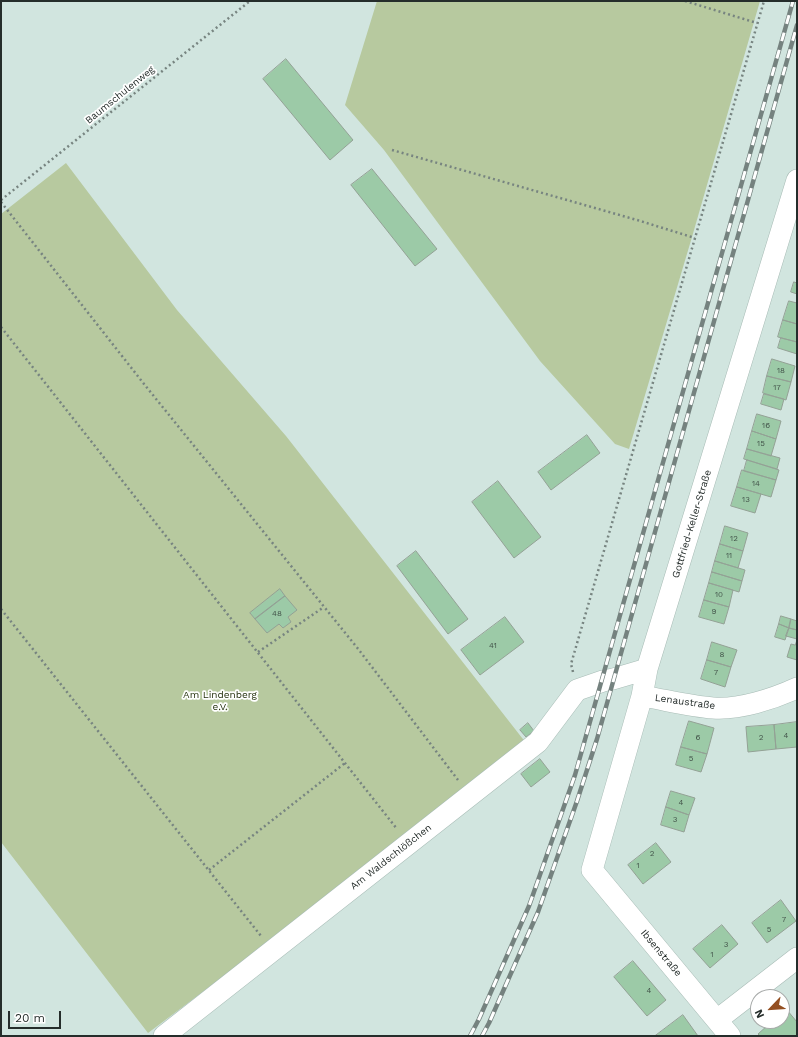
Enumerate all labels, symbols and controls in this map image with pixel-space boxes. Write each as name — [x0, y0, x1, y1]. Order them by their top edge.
street label: Baumschulenweg — [83, 63, 157, 127]
house number: 18 — [777, 366, 785, 376]
house number: 17 — [773, 383, 781, 393]
house number: 16 — [762, 421, 770, 431]
house number: 15 — [757, 439, 765, 449]
street label: Gottfried-Keller-Straße — [670, 468, 714, 580]
house number: 14 — [752, 479, 760, 489]
house number: 13 — [742, 495, 750, 505]
house number: 12 — [730, 534, 738, 544]
house number: 11 — [726, 551, 732, 561]
house number: 10 — [715, 590, 723, 600]
house number: 9 — [712, 607, 716, 617]
house number: 48 — [272, 609, 282, 619]
house number: 41 — [489, 641, 497, 651]
house number: 8 — [720, 650, 724, 660]
house number: 7 — [714, 668, 718, 678]
park label: Am Lindenberg e.V. — [183, 689, 257, 712]
street label: Lenaustraße — [654, 692, 716, 712]
house number: 4 — [784, 731, 788, 741]
house number: 6 — [696, 733, 700, 743]
house number: 2 — [759, 733, 763, 743]
house number: 5 — [689, 754, 693, 764]
house number: 4 — [679, 798, 683, 808]
house number: 3 — [673, 815, 677, 825]
street label: Am Waldschlößchen — [348, 822, 434, 892]
house number: 2 — [650, 849, 654, 859]
house number: 1 — [636, 861, 640, 871]
house number: 7 — [782, 915, 786, 925]
house number: 5 — [767, 925, 771, 935]
street label: Ibsenstraße — [638, 927, 684, 979]
house number: 3 — [724, 940, 728, 950]
house number: 1 — [710, 950, 714, 960]
house number: 4 — [647, 986, 651, 996]
north arrow — [750, 989, 790, 1029]
scale bar — [10, 1003, 63, 1029]
text: N — [752, 1007, 767, 1020]
text: 20 m — [15, 1011, 45, 1025]

